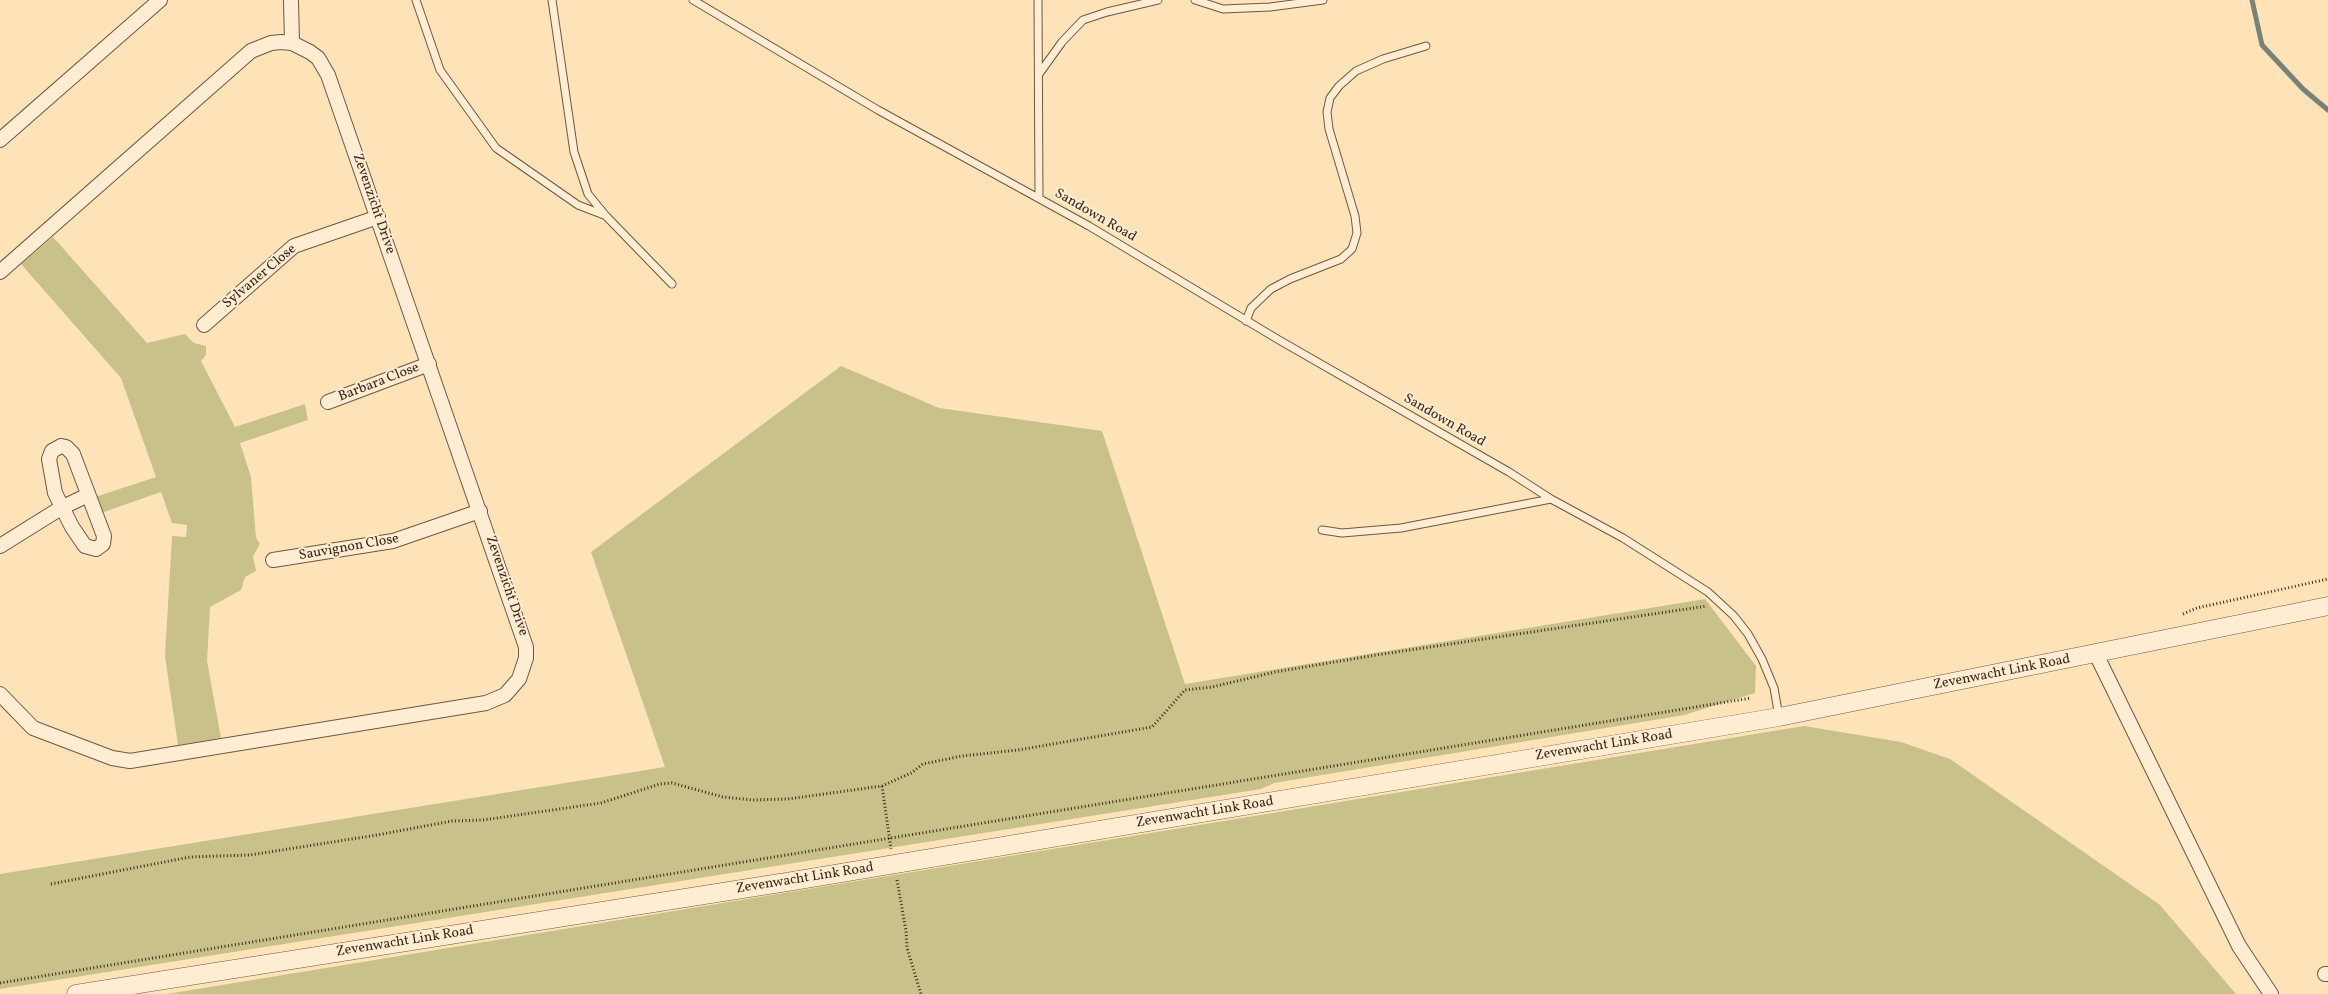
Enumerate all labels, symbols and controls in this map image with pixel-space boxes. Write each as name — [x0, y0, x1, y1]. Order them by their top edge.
street label: Zevenzicht Drive — [348, 152, 398, 256]
street label: Sandown Road — [1051, 186, 1139, 246]
street label: Sylvaner Close — [220, 241, 300, 313]
street label: Barbara Close — [336, 360, 422, 406]
street label: Sandown Road — [1400, 391, 1488, 451]
street label: Sauvignon Close — [298, 531, 400, 565]
street label: Zevenzicht Drive — [481, 534, 531, 638]
street label: Zevenwacht Link Road — [1932, 651, 2072, 695]
street label: Zevenwacht Link Road — [1534, 727, 1674, 765]
street label: Zevenwacht Link Road — [1135, 794, 1275, 832]
street label: Zevenwacht Link Road — [735, 860, 875, 898]
street label: Zevenwacht Link Road — [335, 923, 475, 961]

